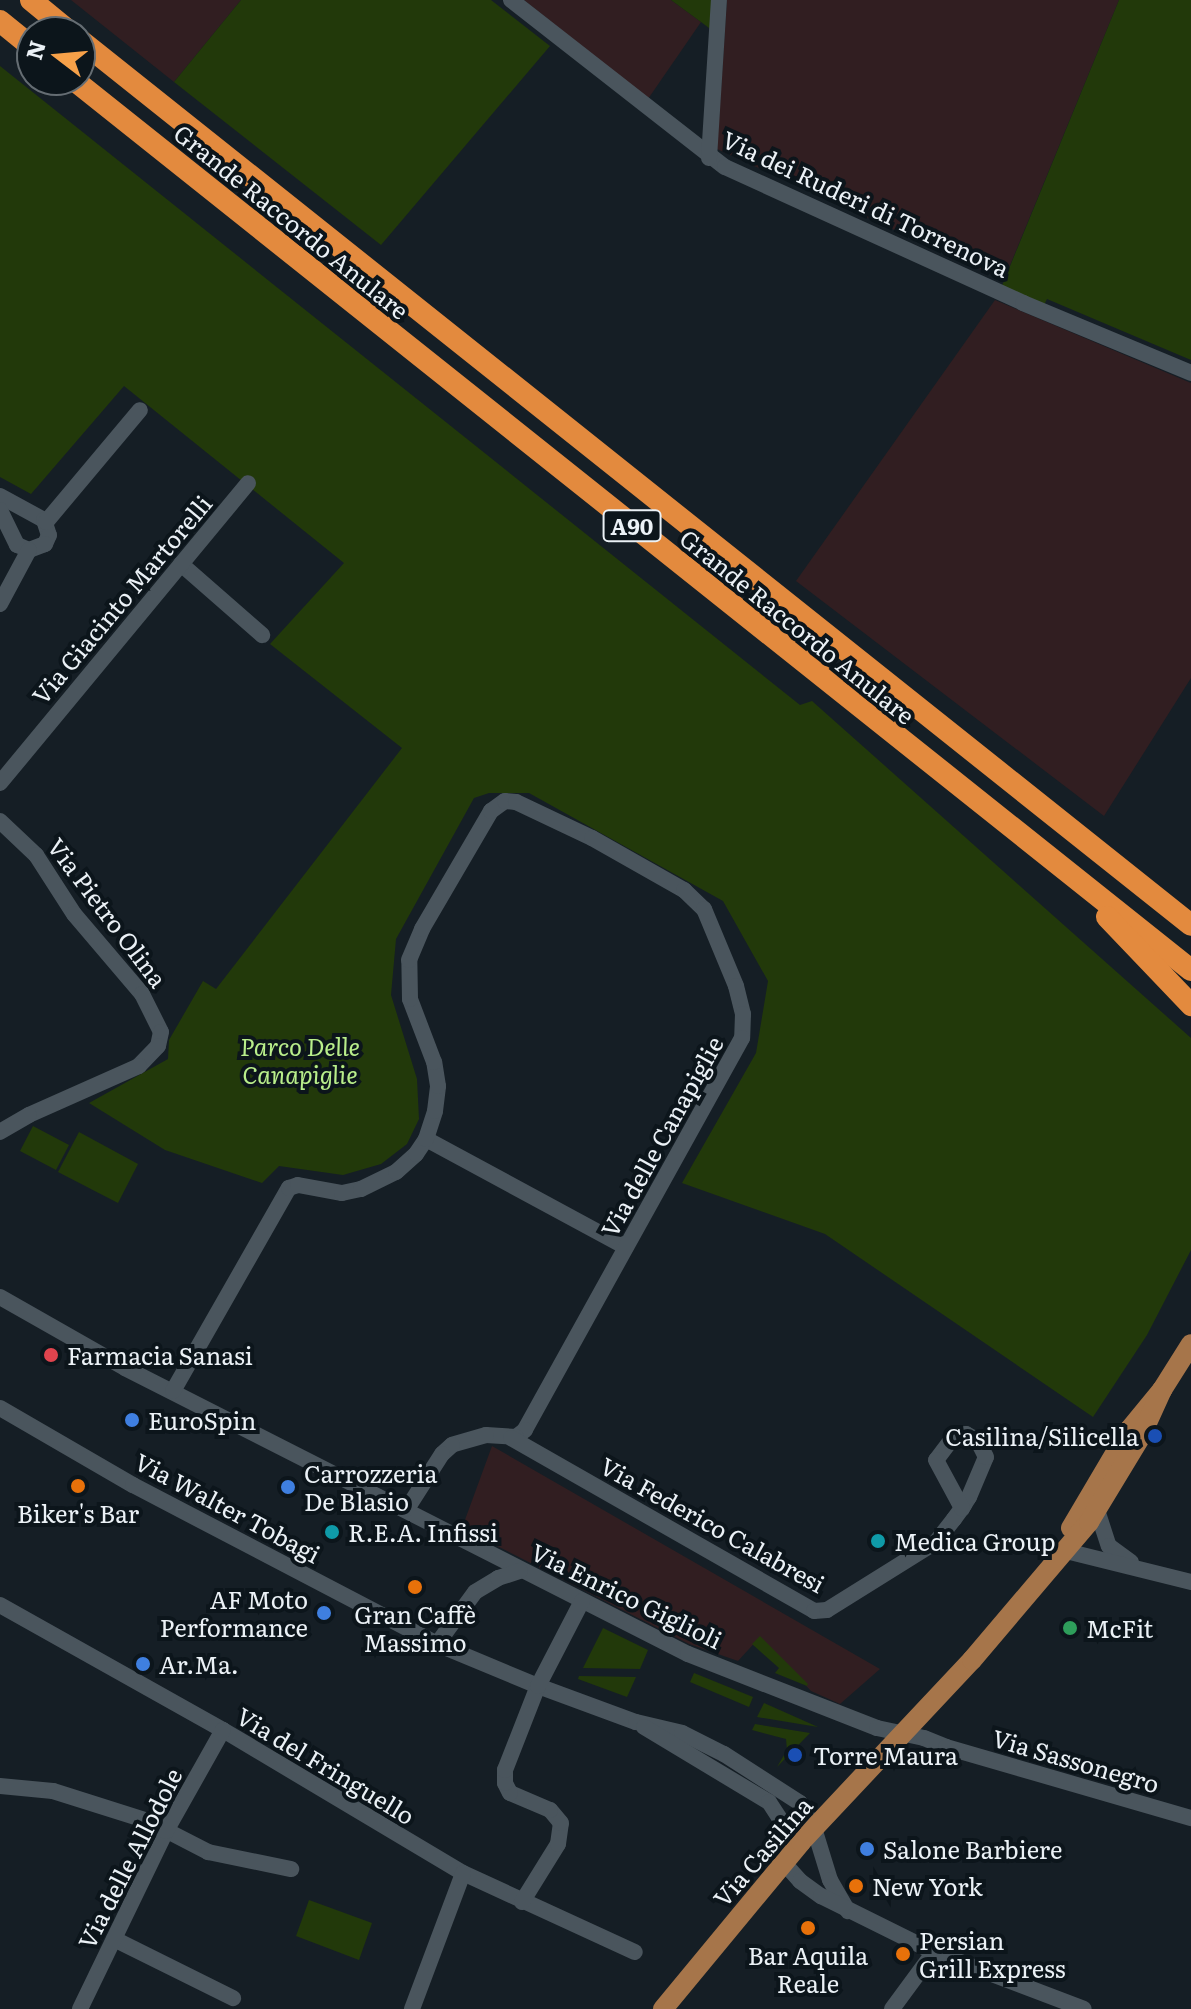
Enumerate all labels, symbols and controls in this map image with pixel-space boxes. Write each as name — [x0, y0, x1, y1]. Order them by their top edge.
north arrow — [16, 16, 96, 96]
text: N — [16, 36, 53, 63]
street label: Grande Raccordo Anulare — [169, 118, 415, 324]
street label: Via dei Ruderi di Torrenova — [718, 124, 1014, 282]
street label: Via Giacinto Martorelli — [25, 489, 217, 709]
road number: A90 — [602, 508, 662, 544]
street label: Grande Raccordo Anulare — [675, 523, 921, 729]
street label: Via Pietro Olina — [42, 832, 174, 992]
street label: Via delle Canapiglie — [594, 1031, 728, 1241]
park label: Parco Delle Canapiglie — [240, 1032, 360, 1088]
place label: Farmacia Sanasi — [67, 1341, 253, 1369]
marker: Farmacia Sanasi — [42, 1346, 60, 1364]
place label: EuroSpin — [148, 1406, 256, 1434]
marker: EuroSpin — [123, 1411, 141, 1429]
place label: Casilina/Silicella — [945, 1422, 1139, 1450]
marker: Casilina/Silicella — [1146, 1427, 1164, 1445]
street label: Via Walter Tobagi — [130, 1446, 326, 1568]
street label: Via Federico Calabresi — [596, 1450, 830, 1598]
place label: Carrozzeria De Blasio — [304, 1459, 437, 1515]
marker: Biker's Bar — [69, 1477, 87, 1495]
marker: Carrozzeria De Blasio — [279, 1478, 297, 1496]
place label: Biker's Bar — [17, 1499, 139, 1527]
place label: R.E.A. Infissi — [348, 1518, 498, 1546]
marker: R.E.A. Infissi — [323, 1523, 341, 1541]
place label: Medica Group — [894, 1527, 1056, 1555]
marker: Medica Group — [869, 1532, 887, 1550]
street label: Via Enrico Giglioli — [527, 1536, 727, 1654]
marker: Gran Caffè Massimo — [406, 1578, 424, 1596]
place label: AF Moto Performance — [160, 1585, 308, 1641]
place label: Gran Caffè Massimo — [354, 1600, 476, 1656]
marker: AF Moto Performance — [315, 1604, 333, 1622]
place label: McFit — [1086, 1614, 1153, 1642]
marker: McFit — [1061, 1619, 1079, 1637]
place label: Ar.Ma. — [159, 1650, 239, 1678]
marker: Ar.Ma. — [134, 1655, 152, 1673]
street label: Via del Fringuello — [232, 1700, 420, 1830]
street label: Via Sassonegro — [989, 1722, 1163, 1798]
place label: Torre Maura — [813, 1741, 958, 1769]
marker: Torre Maura — [784, 1744, 806, 1766]
street label: Via delle Allodole — [71, 1763, 187, 1953]
street label: Via Casilina — [707, 1790, 817, 1912]
place label: Salone Barbiere — [883, 1835, 1062, 1863]
marker: Salone Barbiere — [858, 1840, 876, 1858]
place label: New York — [872, 1872, 983, 1900]
marker: New York — [847, 1877, 865, 1895]
marker: Bar Aquila Reale — [799, 1919, 817, 1937]
place label: Persian Grill Express — [919, 1926, 1066, 1982]
place label: Bar Aquila Reale — [748, 1941, 868, 1997]
marker: Persian Grill Express — [894, 1945, 912, 1963]

